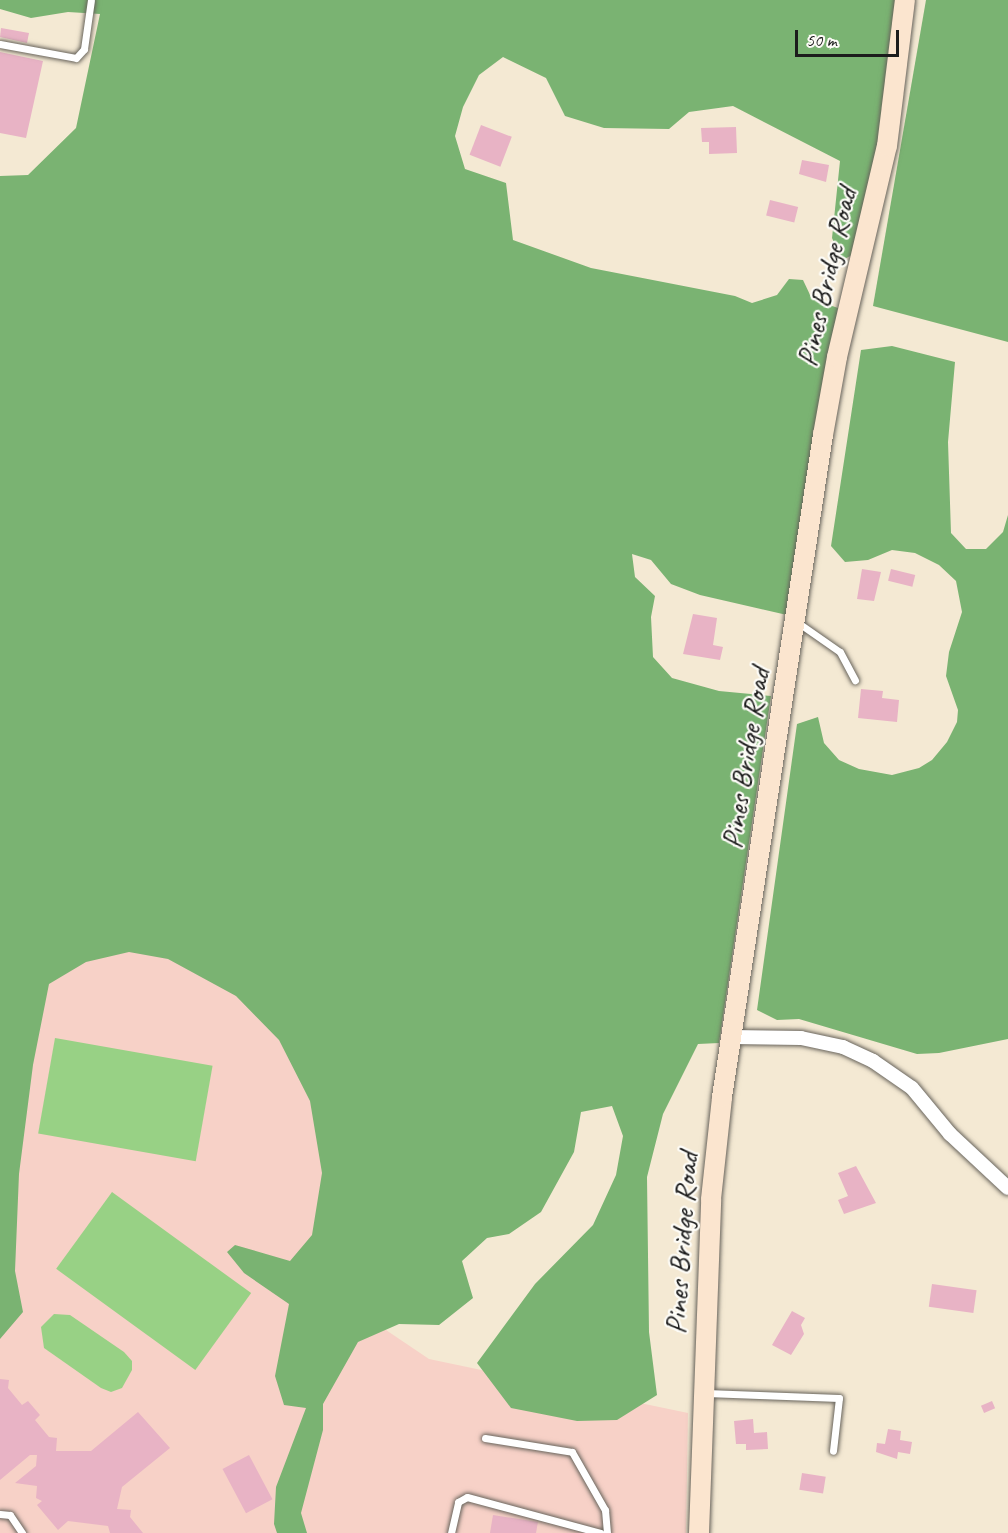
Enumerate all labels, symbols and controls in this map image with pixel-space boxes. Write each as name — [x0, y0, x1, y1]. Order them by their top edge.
scale bar — [798, 18, 902, 56]
text: 50 m — [806, 29, 837, 51]
street label: Pines Bridge Road — [788, 184, 864, 370]
street label: Pines Bridge Road — [713, 665, 777, 851]
street label: Pines Bridge Road — [657, 1151, 705, 1335]

